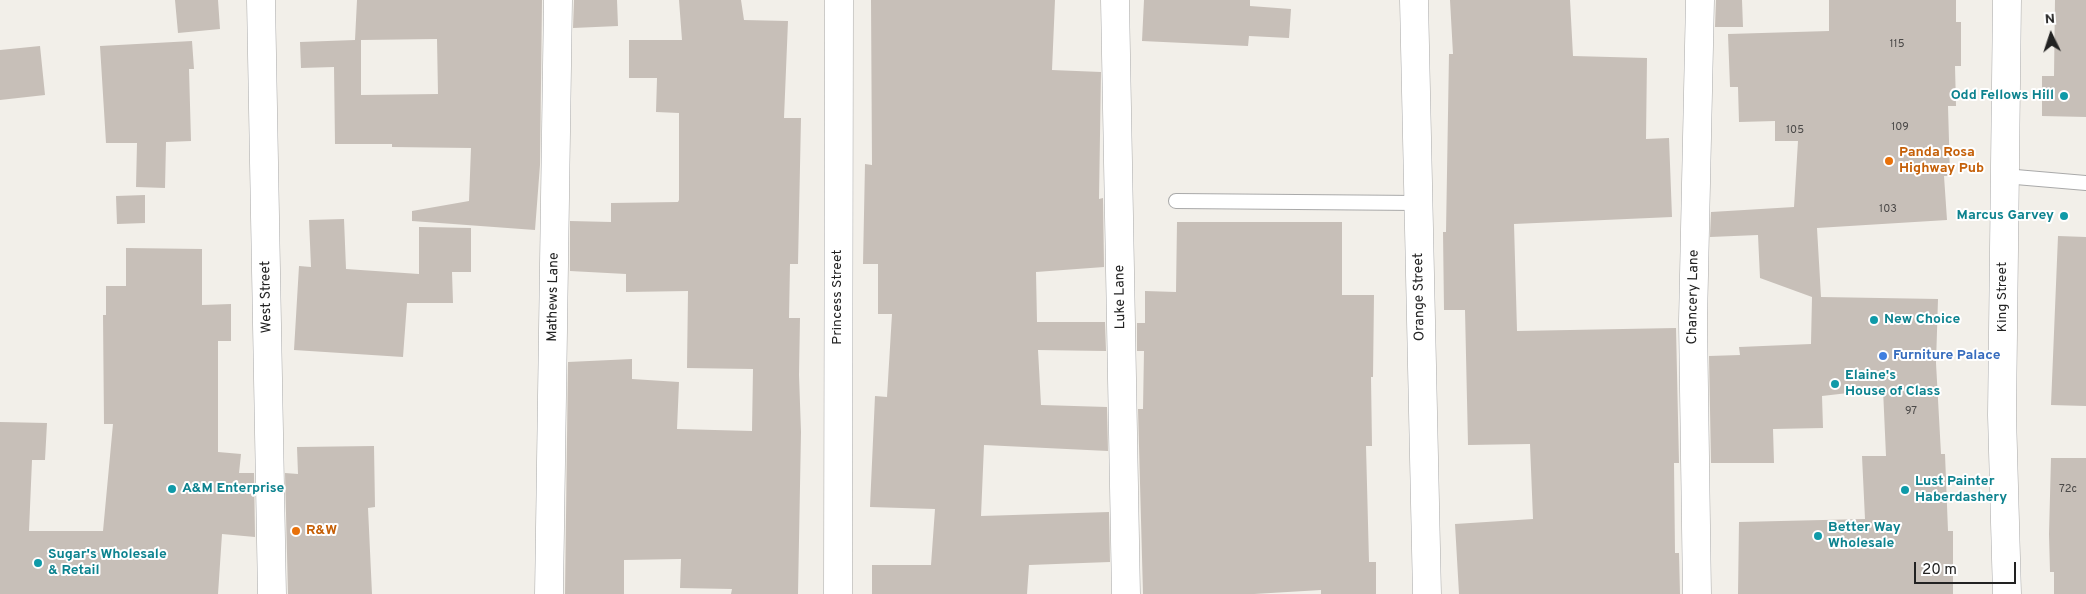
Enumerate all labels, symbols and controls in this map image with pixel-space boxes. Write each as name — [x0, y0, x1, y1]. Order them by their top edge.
north arrow — [2026, 10, 2076, 60]
text: N — [2044, 11, 2056, 28]
house number: 115 — [1889, 38, 1905, 52]
place label: Odd Fellows Hill — [1951, 88, 2054, 104]
marker: Odd Fellows Hill — [2058, 90, 2070, 102]
house number: 109 — [1891, 121, 1909, 135]
house number: 105 — [1786, 124, 1804, 138]
place label: Panda Rosa Highway Pub — [1899, 145, 1984, 178]
marker: Panda Rosa Highway Pub — [1883, 155, 1895, 167]
house number: 103 — [1879, 203, 1897, 217]
place label: Marcus Garvey — [1957, 208, 2054, 224]
marker: Marcus Garvey — [2058, 210, 2070, 222]
street label: Princess Street — [830, 249, 846, 345]
street label: Chancery Lane — [1685, 250, 1703, 344]
street label: Mathews Lane — [545, 252, 563, 342]
street label: Orange Street — [1411, 253, 1429, 341]
street label: West Street — [258, 261, 276, 333]
street label: King Street — [1995, 262, 2011, 332]
street label: Luke Lane — [1112, 265, 1130, 329]
place label: New Choice — [1884, 312, 1960, 328]
marker: New Choice — [1868, 314, 1880, 326]
place label: Furniture Palace — [1893, 348, 2000, 364]
marker: Furniture Palace — [1877, 350, 1889, 362]
place label: Elaine's House of Class — [1845, 368, 1940, 401]
marker: Elaine's House of Class — [1829, 378, 1841, 390]
house number: 97 — [1905, 405, 1917, 419]
place label: Lust Painter Haberdashery — [1915, 474, 2007, 507]
place label: A&M Enterprise — [182, 481, 284, 497]
marker: A&M Enterprise — [166, 483, 178, 495]
house number: 72c — [2059, 483, 2077, 497]
marker: Lust Painter Haberdashery — [1899, 484, 1911, 496]
place label: Better Way Wholesale — [1828, 520, 1901, 552]
place label: R&W — [306, 523, 337, 539]
marker: R&W — [290, 525, 302, 537]
marker: Better Way Wholesale — [1812, 530, 1824, 542]
place label: Sugar's Wholesale & Retail — [48, 547, 167, 580]
scale bar — [1916, 552, 2018, 584]
marker: Sugar's Wholesale & Retail — [32, 557, 44, 569]
text: 20 m — [1922, 561, 1957, 580]

